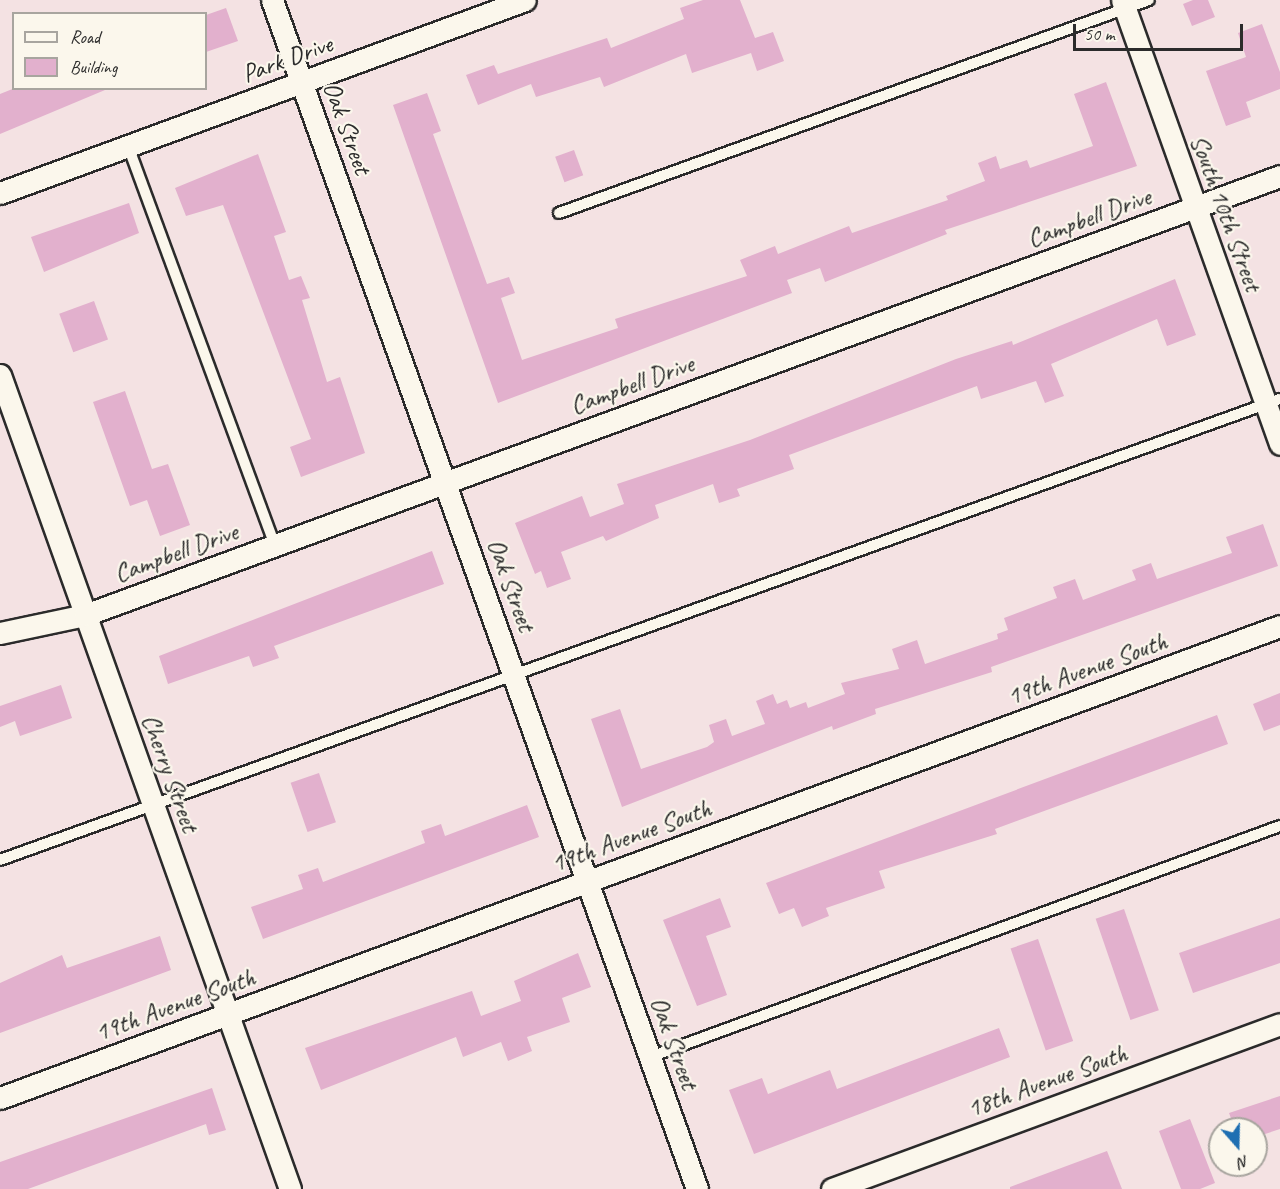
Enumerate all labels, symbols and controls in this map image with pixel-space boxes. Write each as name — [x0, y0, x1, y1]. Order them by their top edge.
legend — [12, 12, 207, 90]
scale bar — [1076, 12, 1246, 50]
text: 50 m — [1084, 23, 1115, 45]
text: Road — [70, 26, 100, 48]
street label: Park Drive — [237, 28, 337, 90]
text: Building — [70, 56, 117, 78]
street label: Oak Street — [316, 77, 378, 179]
street label: South 10th Street — [1183, 130, 1269, 296]
street label: Campbell Drive — [1023, 181, 1155, 255]
street label: Campbell Drive — [566, 348, 698, 422]
street label: Campbell Drive — [110, 516, 242, 590]
street label: Oak Street — [480, 534, 542, 636]
street label: 19th Avenue South — [1003, 626, 1171, 712]
street label: Cherry Street — [134, 710, 206, 836]
street label: 19th Avenue South — [547, 793, 715, 879]
street label: 19th Avenue South — [91, 962, 259, 1048]
street label: Oak Street — [643, 992, 705, 1094]
street label: 18th Avenue South — [963, 1038, 1131, 1124]
north arrow — [1208, 1117, 1268, 1177]
text: N — [1235, 1151, 1252, 1173]

